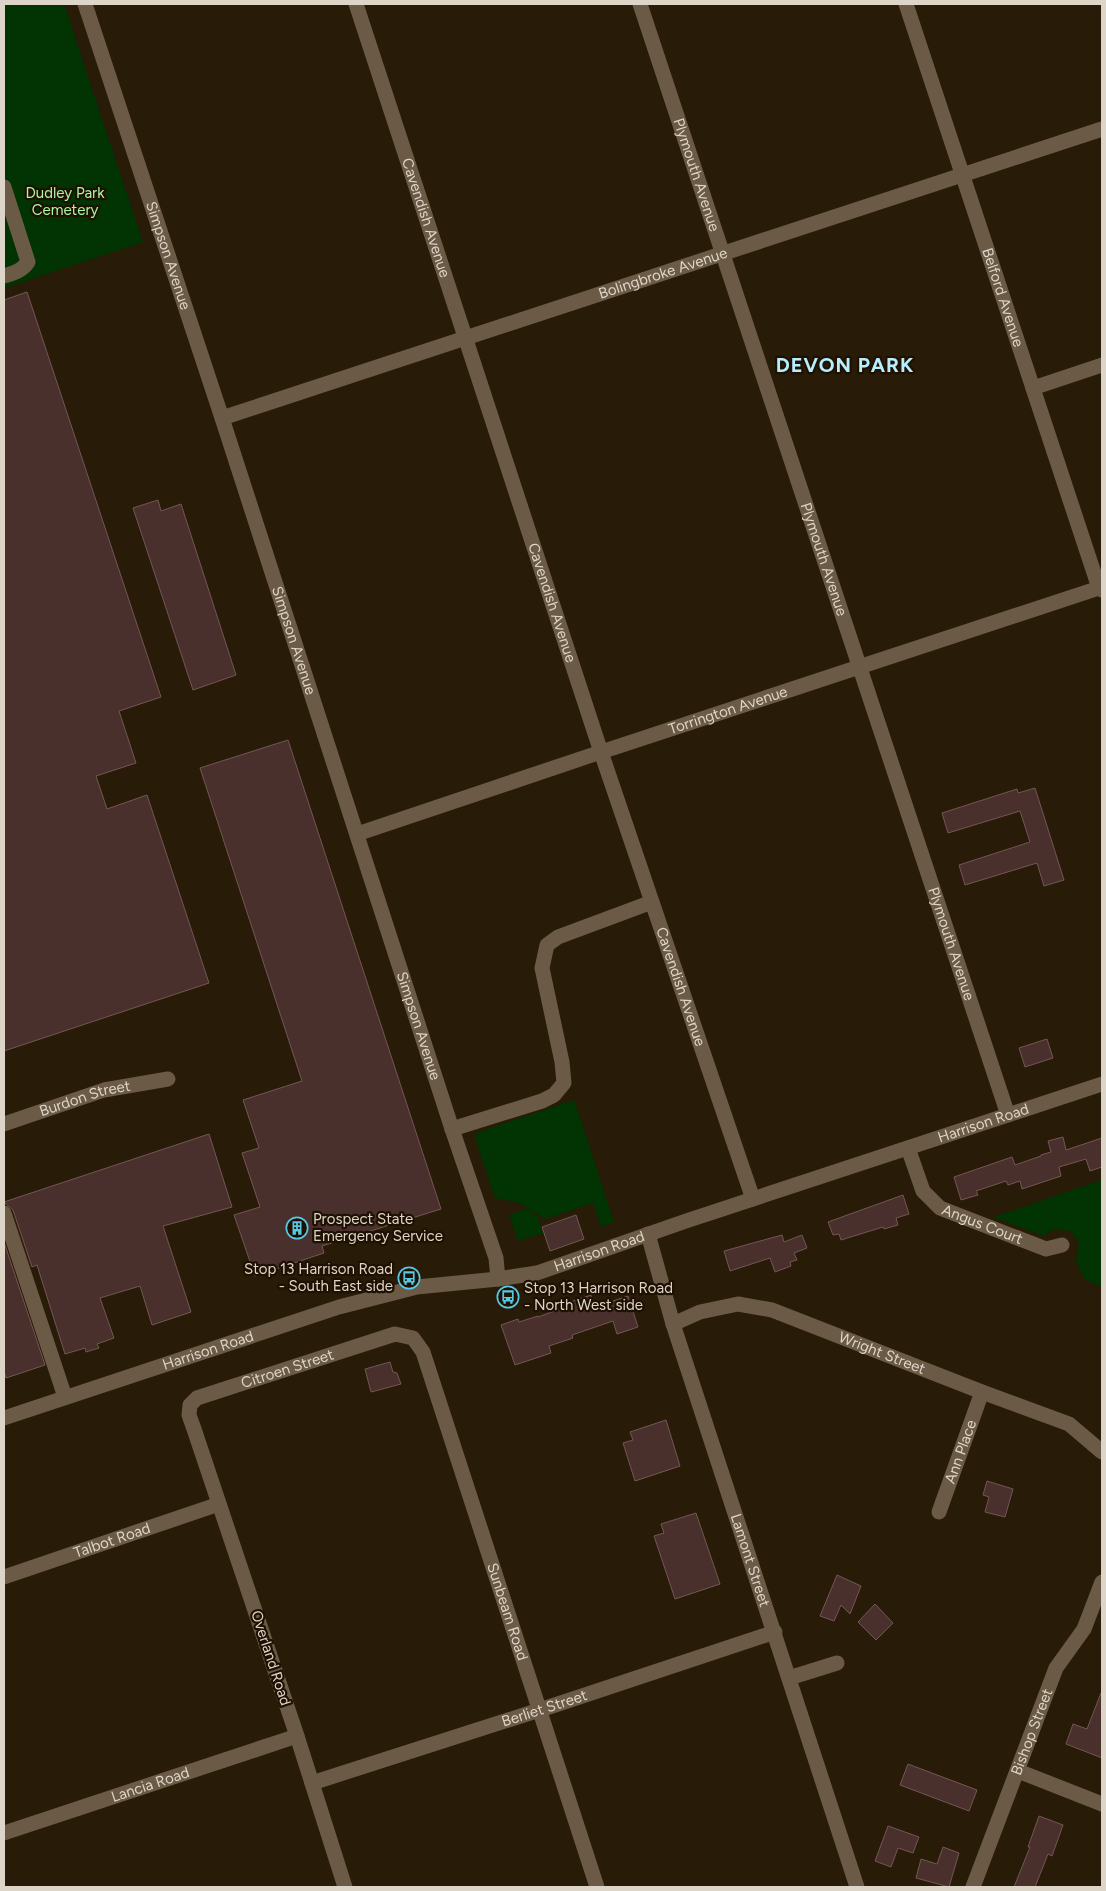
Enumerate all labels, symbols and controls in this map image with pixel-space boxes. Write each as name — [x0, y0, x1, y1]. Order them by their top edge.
street label: Plymouth Avenue — [669, 116, 724, 234]
street label: Cavendish Avenue — [398, 156, 454, 280]
park label: Dudley Park Cemetery — [26, 184, 105, 219]
street label: Simpson Avenue — [142, 199, 195, 312]
street label: Bolingbroke Avenue — [596, 244, 729, 303]
street label: Belford Avenue — [978, 246, 1028, 349]
district label: DEVON PARK — [776, 353, 914, 377]
street label: Plymouth Avenue — [797, 500, 851, 618]
street label: Cavendish Avenue — [524, 541, 580, 665]
street label: Simpson Avenue — [268, 584, 320, 697]
street label: Torrington Avenue — [666, 682, 790, 738]
street label: Plymouth Avenue — [924, 885, 978, 1003]
street label: Cavendish Avenue — [652, 925, 709, 1049]
street label: Simpson Avenue — [393, 969, 445, 1082]
street label: Burdon Street — [37, 1077, 132, 1120]
street label: Harrison Road — [935, 1100, 1031, 1147]
street label: Angus Court — [939, 1201, 1026, 1248]
place label: Prospect State Emergency Service — [313, 1210, 443, 1245]
building icon: Prospect State Emergency Service — [285, 1216, 309, 1240]
street label: Harrison Road — [551, 1227, 647, 1275]
place label: Stop 13 Harrison Road - South East side — [244, 1260, 393, 1295]
bus stop icon: Stop 13 Harrison Road - South East side — [397, 1266, 421, 1290]
place label: Stop 13 Harrison Road - North West side — [524, 1279, 673, 1314]
bus stop icon: Stop 13 Harrison Road - North West side — [496, 1285, 520, 1309]
street label: Harrison Road — [160, 1327, 256, 1374]
street label: Wright Street — [836, 1328, 928, 1378]
street label: Citroen Street — [239, 1345, 336, 1392]
street label: Ann Place — [941, 1417, 980, 1486]
street label: Lamont Street — [727, 1512, 774, 1609]
street label: Talbot Road — [71, 1519, 153, 1562]
street label: Sunbeam Road — [483, 1561, 532, 1663]
street label: Overland Road — [247, 1608, 295, 1708]
street label: Berliet Street — [499, 1686, 590, 1731]
street label: Bishop Street — [1007, 1686, 1057, 1778]
street label: Lancia Road — [109, 1763, 192, 1806]

